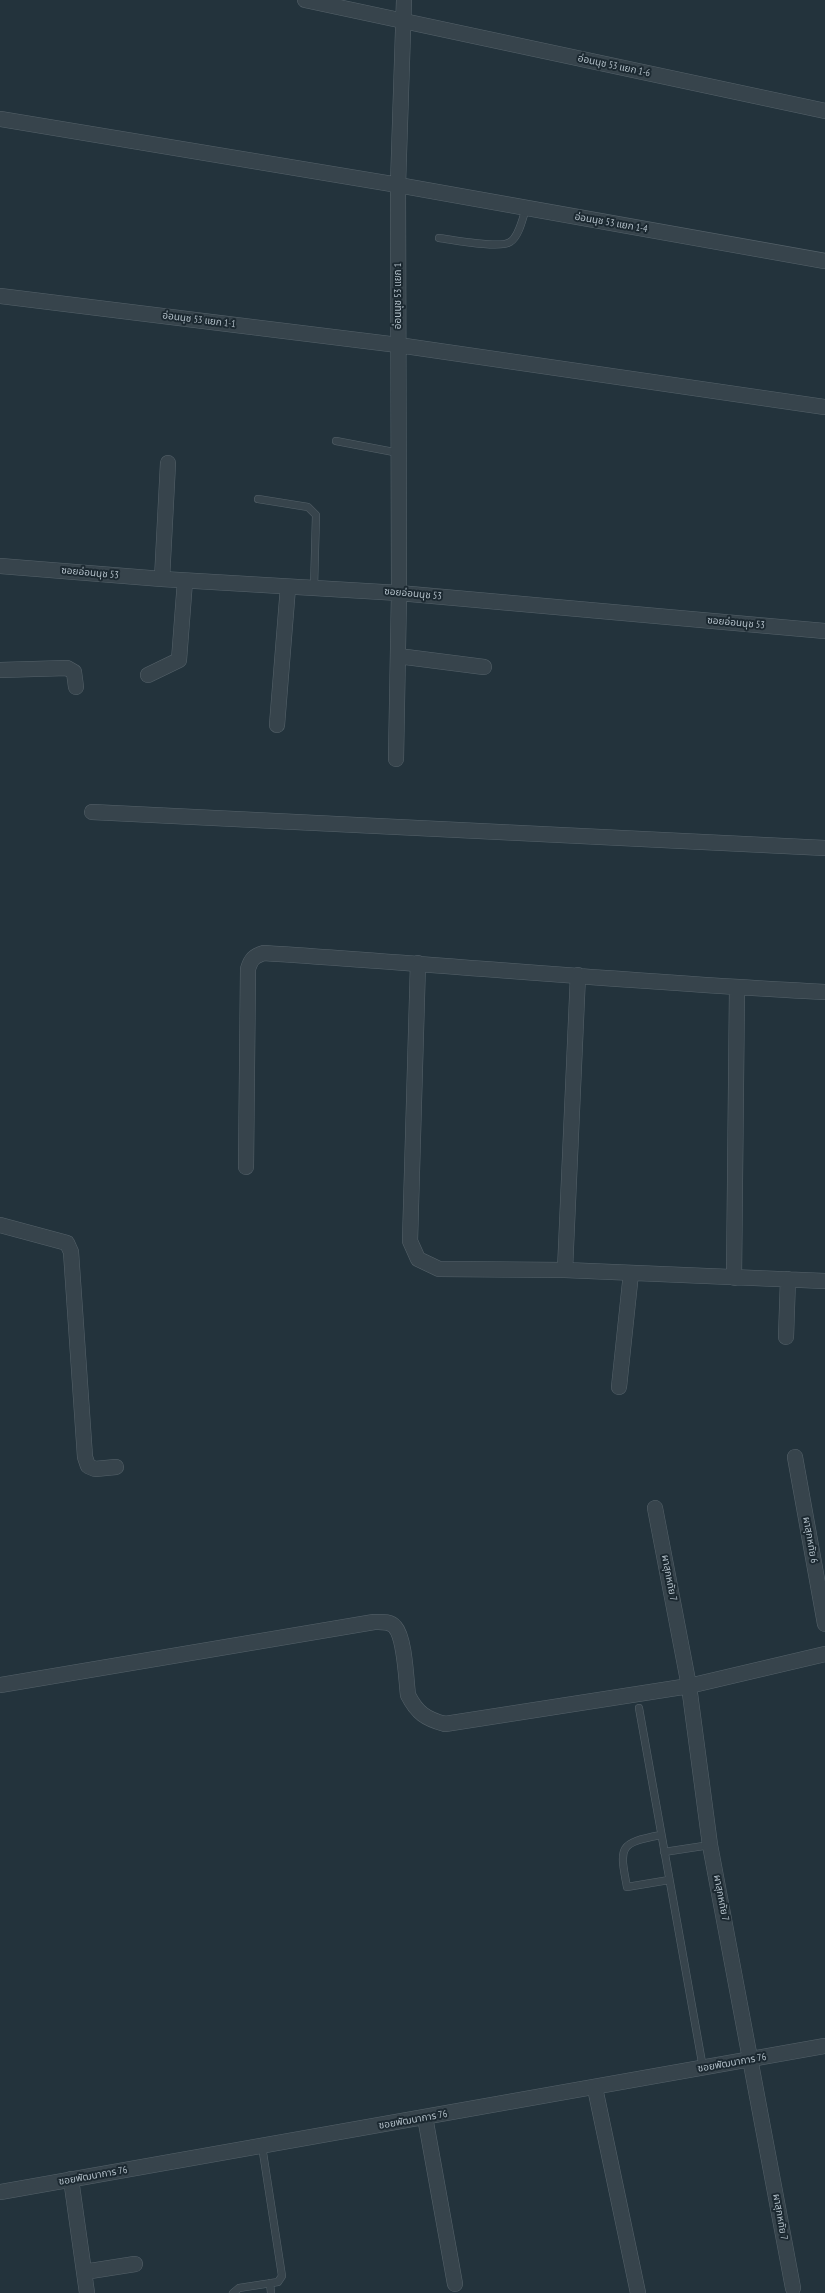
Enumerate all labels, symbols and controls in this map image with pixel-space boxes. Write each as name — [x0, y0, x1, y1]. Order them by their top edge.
street label: อ่อนนุช 53 แยก 1-6 — [577, 52, 651, 80]
street label: อ่อนนุช 53 แยก 1-4 — [574, 211, 648, 235]
street label: อ่อนนุช 53 แยก 1 — [392, 263, 404, 329]
street label: อ่อนนุช 53 แยก 1-1 — [162, 310, 236, 330]
street label: ซอยอ่อนนุช 53 — [61, 565, 119, 581]
street label: ซอยอ่อนนุช 53 — [384, 586, 442, 602]
street label: ซอยอ่อนนุช 53 — [707, 615, 765, 631]
street label: ผาสุกหทัย 6 — [800, 1516, 820, 1564]
street label: ผาสุกหทัย 7 — [659, 1554, 679, 1602]
street label: ผาสุกหทัย 7 — [711, 1874, 731, 1922]
street label: ซอยพัฒนาการ 76 — [697, 2051, 767, 2075]
street label: ซอยพัฒนาการ 76 — [378, 2108, 448, 2132]
street label: ซอยพัฒนาการ 76 — [58, 2164, 128, 2188]
street label: ผาสุกหทัย 7 — [770, 2193, 790, 2241]

